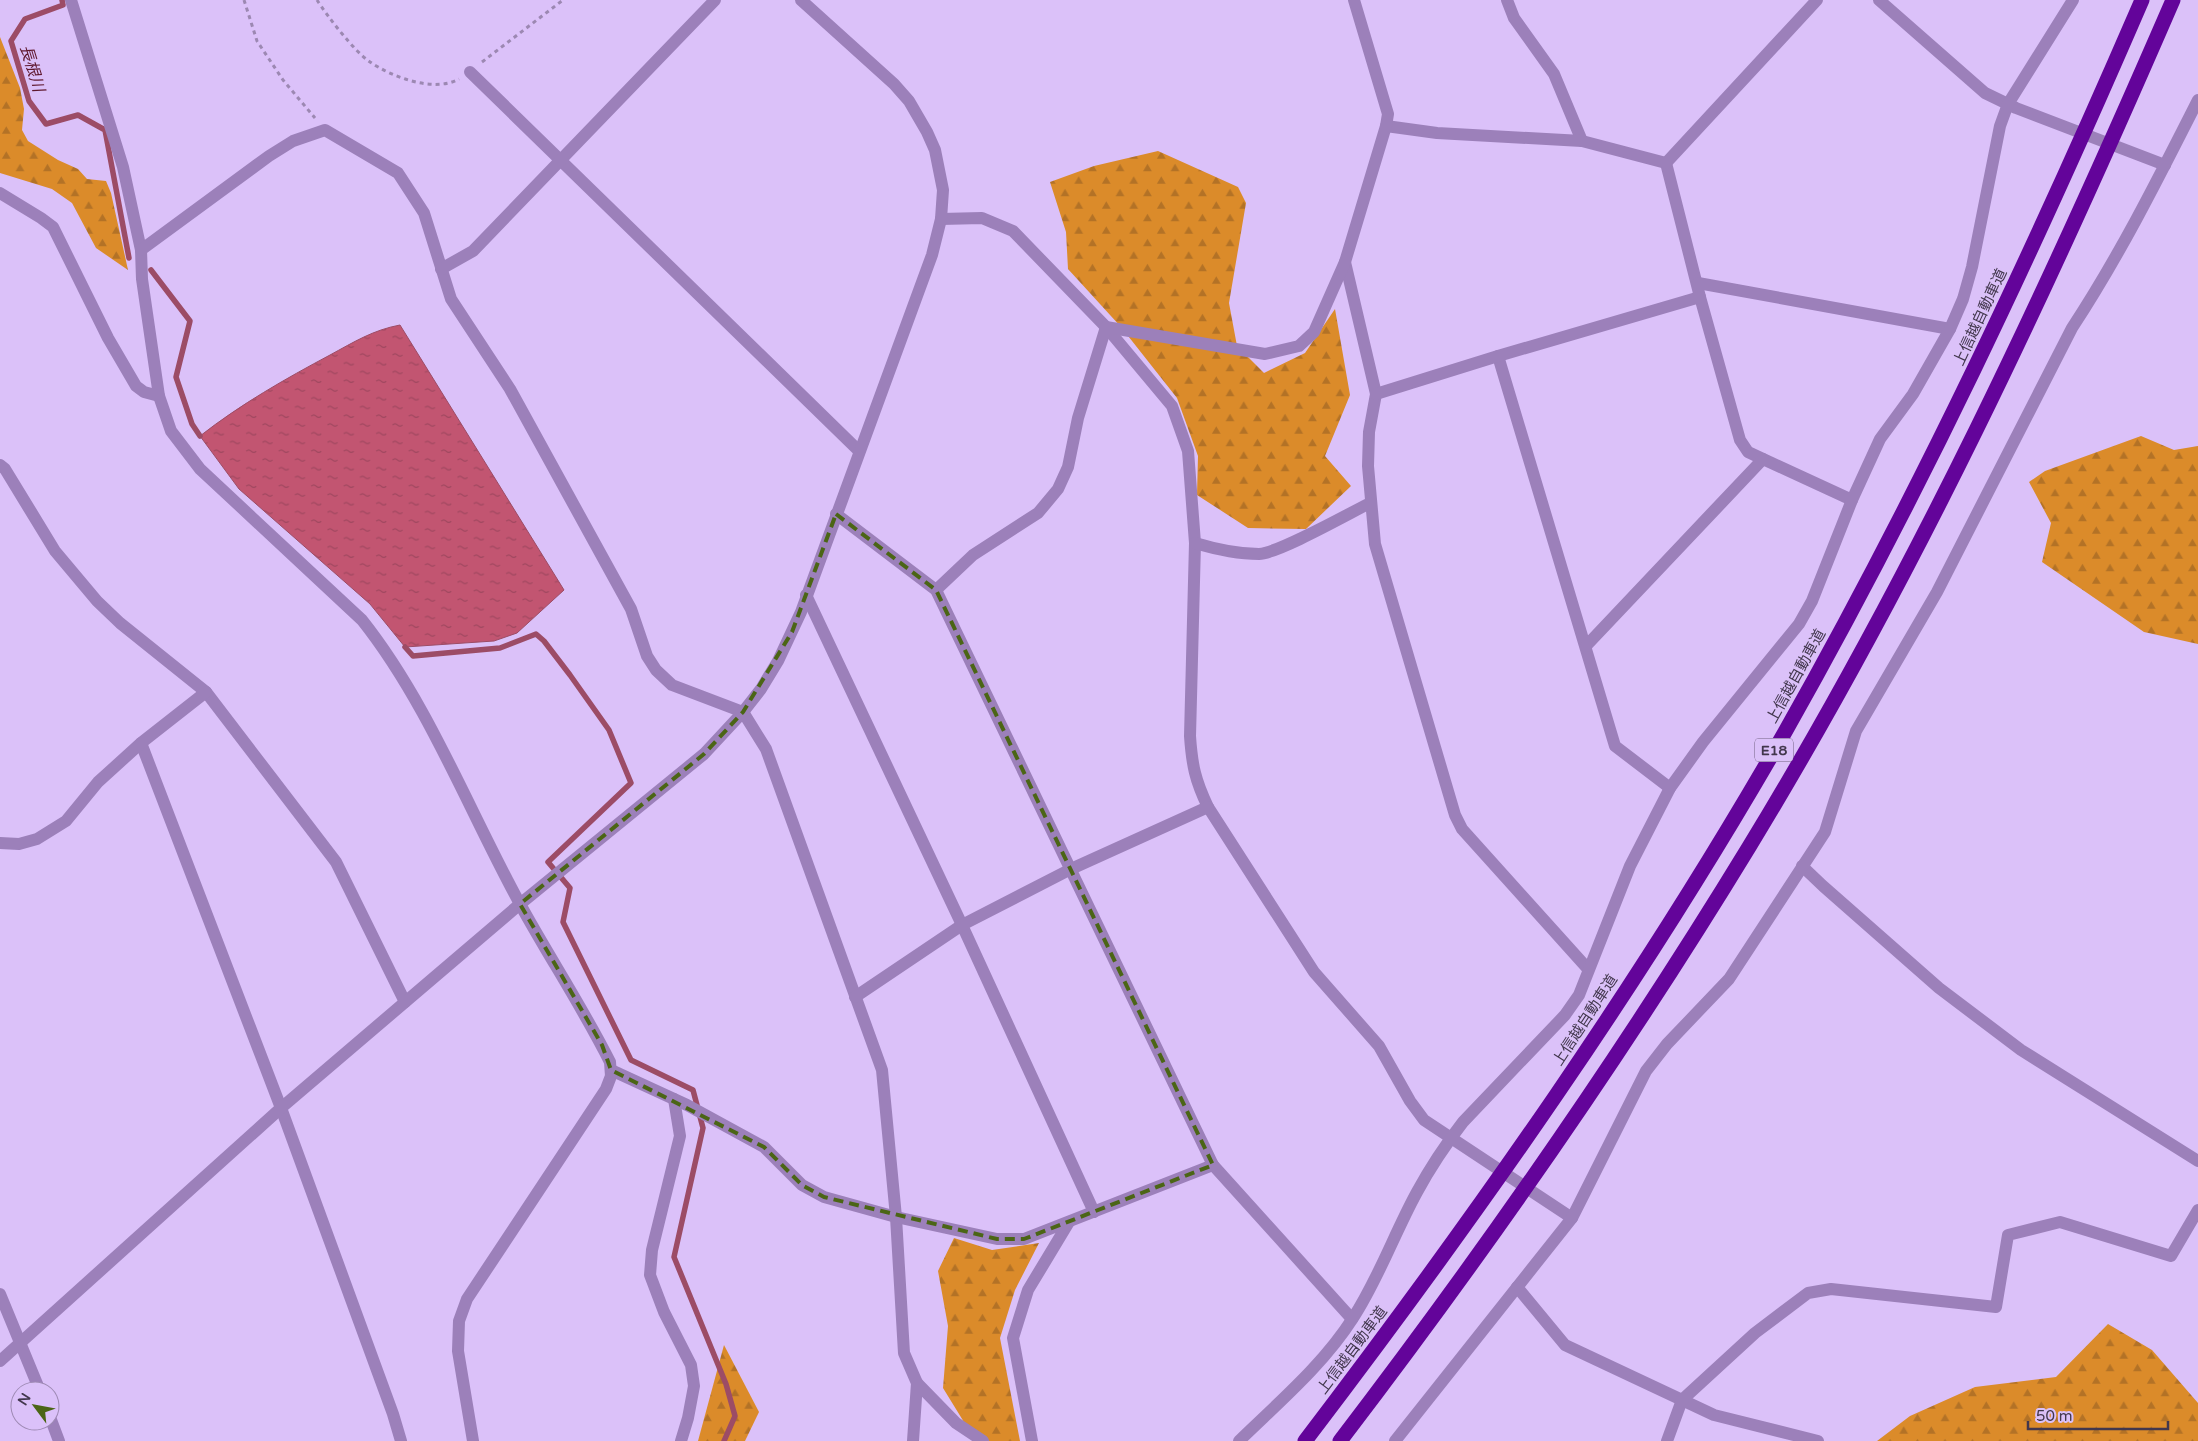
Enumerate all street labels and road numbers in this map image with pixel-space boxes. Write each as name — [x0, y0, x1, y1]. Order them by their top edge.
street label: 上信越自動車道 — [1950, 266, 2010, 368]
street label: 上信越自動車道 — [1763, 626, 1829, 726]
road number: E18 — [1755, 738, 1793, 762]
street label: 上信越自動車道 — [1549, 971, 1621, 1069]
street label: 上信越自動車道 — [1313, 1303, 1391, 1397]

